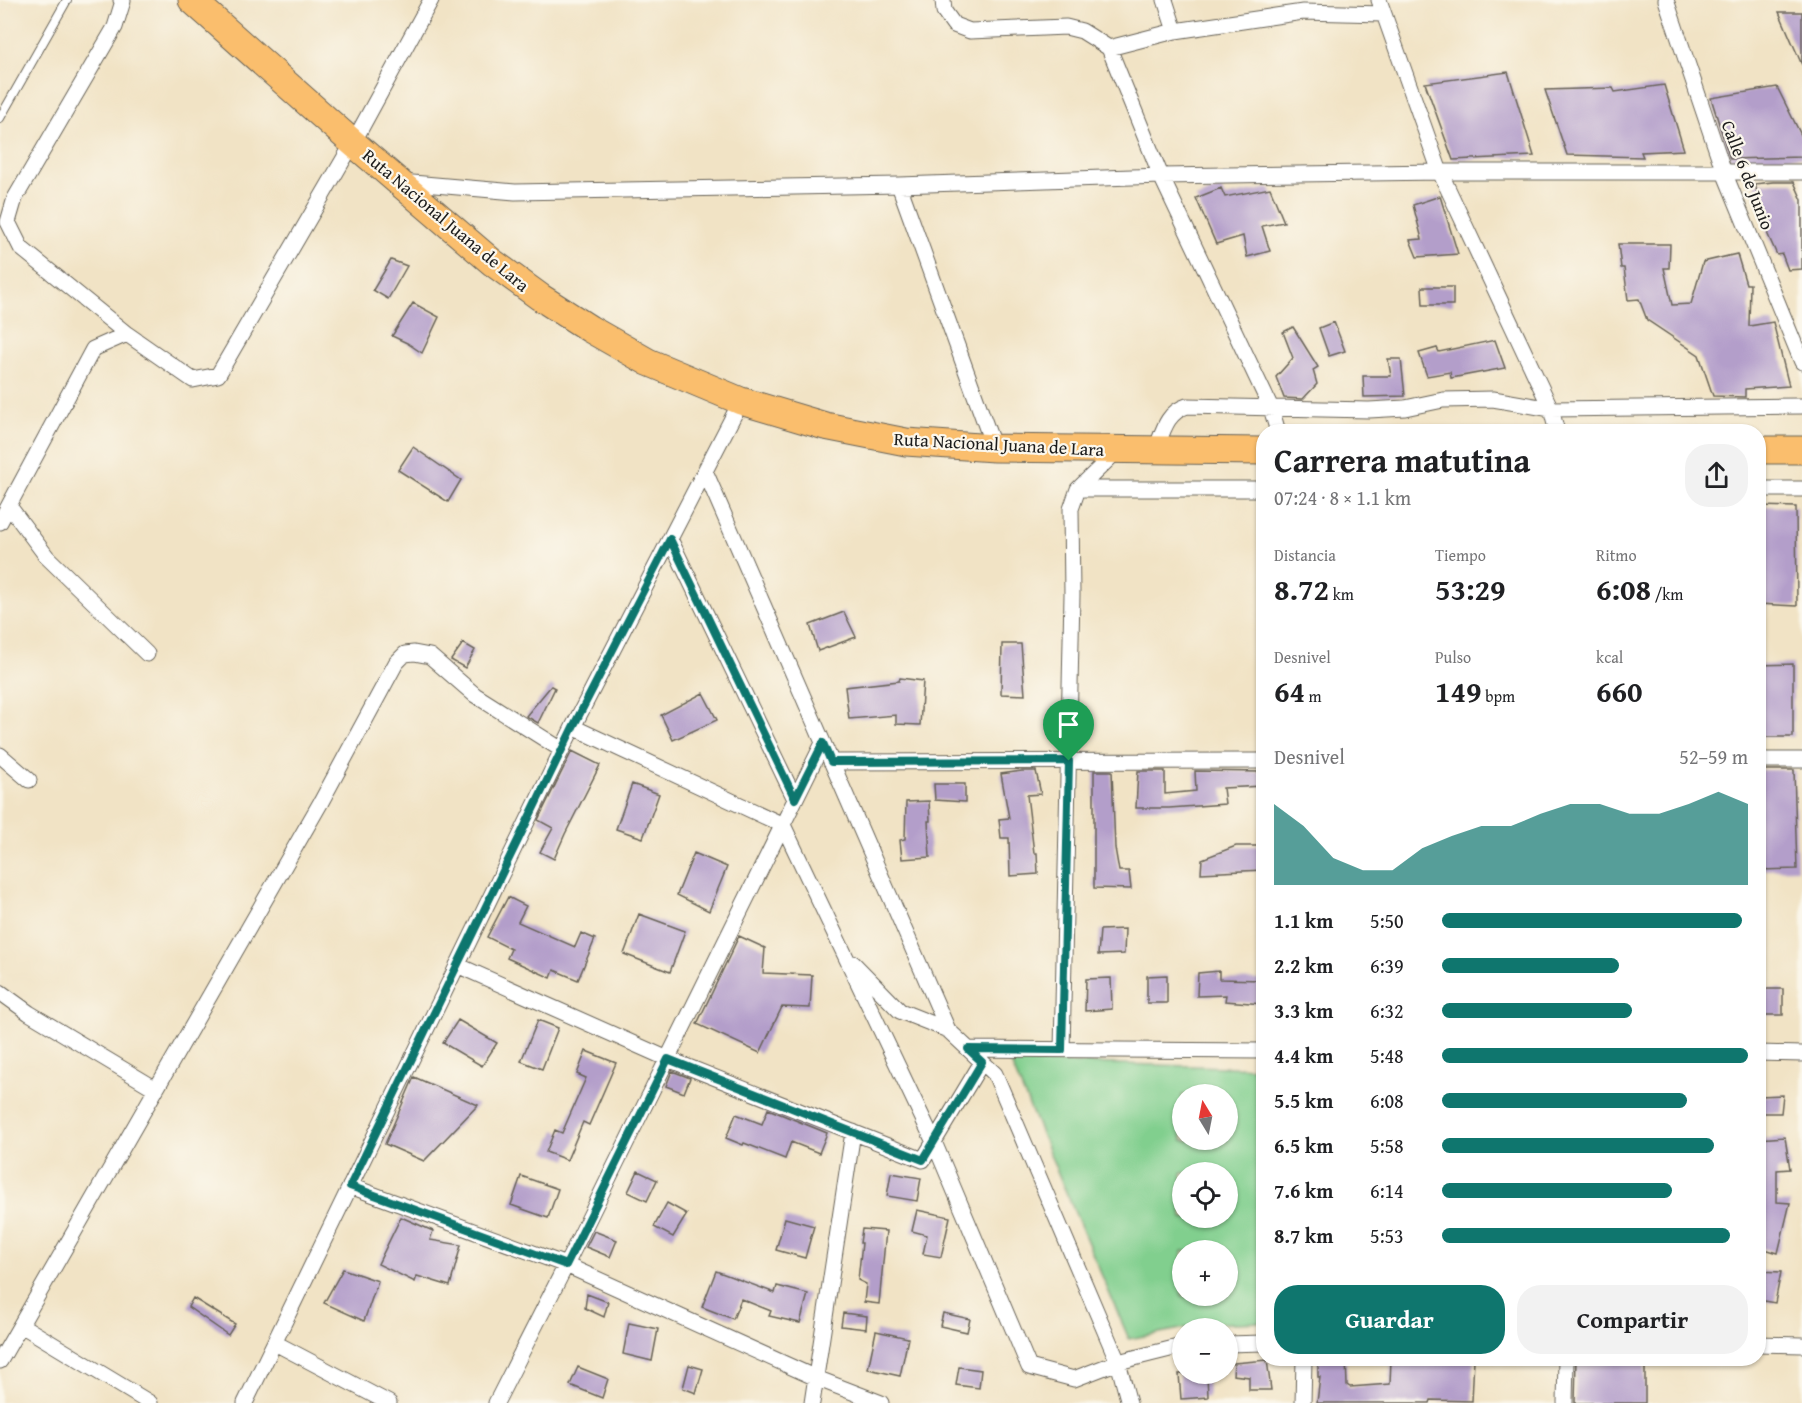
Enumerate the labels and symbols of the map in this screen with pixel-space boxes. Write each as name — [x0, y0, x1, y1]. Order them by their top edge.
street label: Calle 6 de Junio — [1715, 116, 1781, 234]
street label: Ruta Nacional Juana de Lara — [357, 142, 536, 298]
street label: Ruta Nacional Juana de Lara — [893, 425, 1105, 463]
pin — [1043, 699, 1094, 761]
north arrow — [1172, 1084, 1238, 1150]

